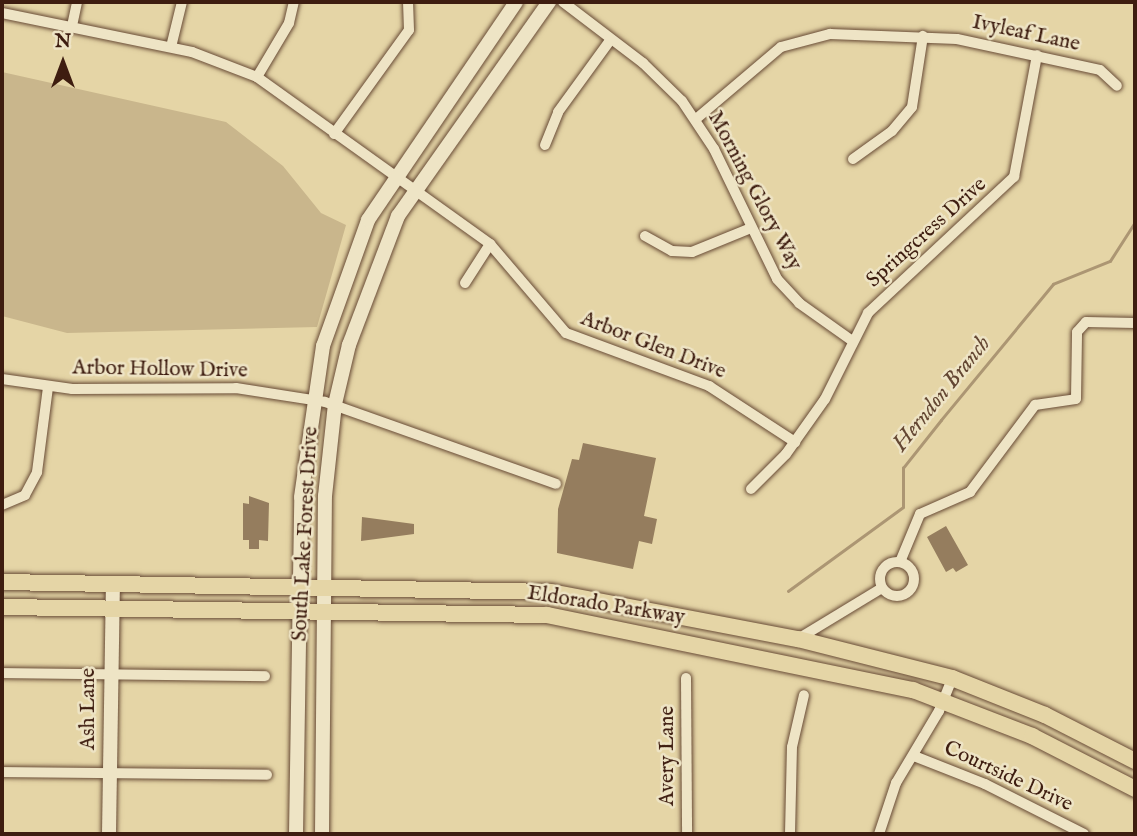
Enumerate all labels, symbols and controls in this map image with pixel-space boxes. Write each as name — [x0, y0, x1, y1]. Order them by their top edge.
street label: Ivyleaf Lane — [970, 10, 1082, 58]
north arrow — [28, 28, 98, 98]
text: N — [55, 30, 71, 54]
street label: Morning Glory Way — [701, 107, 807, 275]
street label: Springcress Drive — [862, 173, 992, 293]
street label: Arbor Glen Drive — [577, 307, 729, 385]
water label: Herndon Branch — [887, 331, 997, 457]
street label: Arbor Hollow Drive — [72, 356, 248, 384]
street label: South Lake Forest Drive — [288, 426, 324, 642]
street label: Eldorado Parkway — [525, 581, 687, 631]
street label: Ash Lane — [76, 668, 102, 750]
street label: Avery Lane — [655, 706, 681, 806]
street label: Courtside Drive — [940, 736, 1076, 818]

